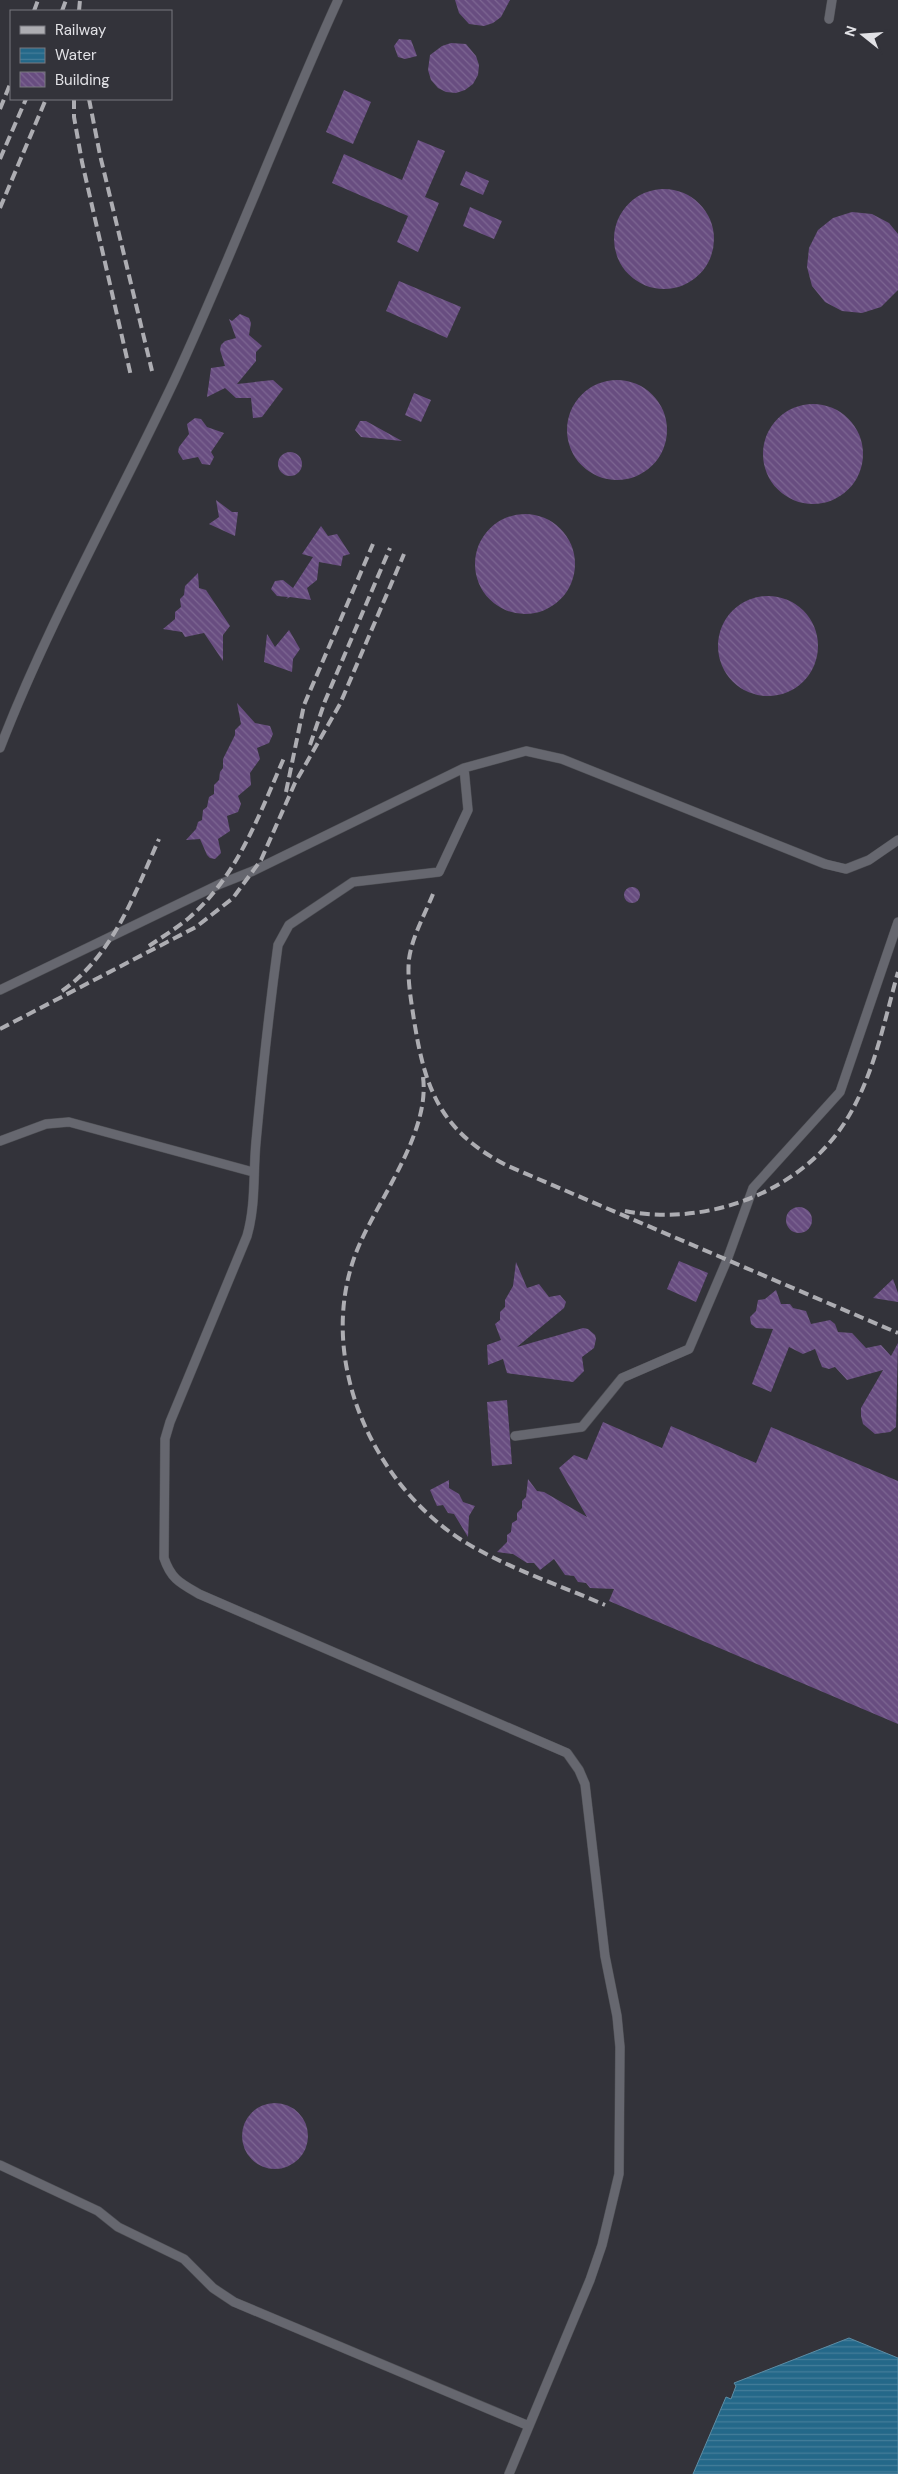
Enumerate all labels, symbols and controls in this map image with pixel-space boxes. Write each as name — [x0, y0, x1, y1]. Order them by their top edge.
legend — [10, 10, 172, 100]
north arrow — [838, 10, 888, 60]
text: Railway — [55, 20, 107, 40]
text: N — [840, 24, 861, 39]
text: Water — [55, 45, 97, 65]
text: Building — [55, 70, 110, 90]

